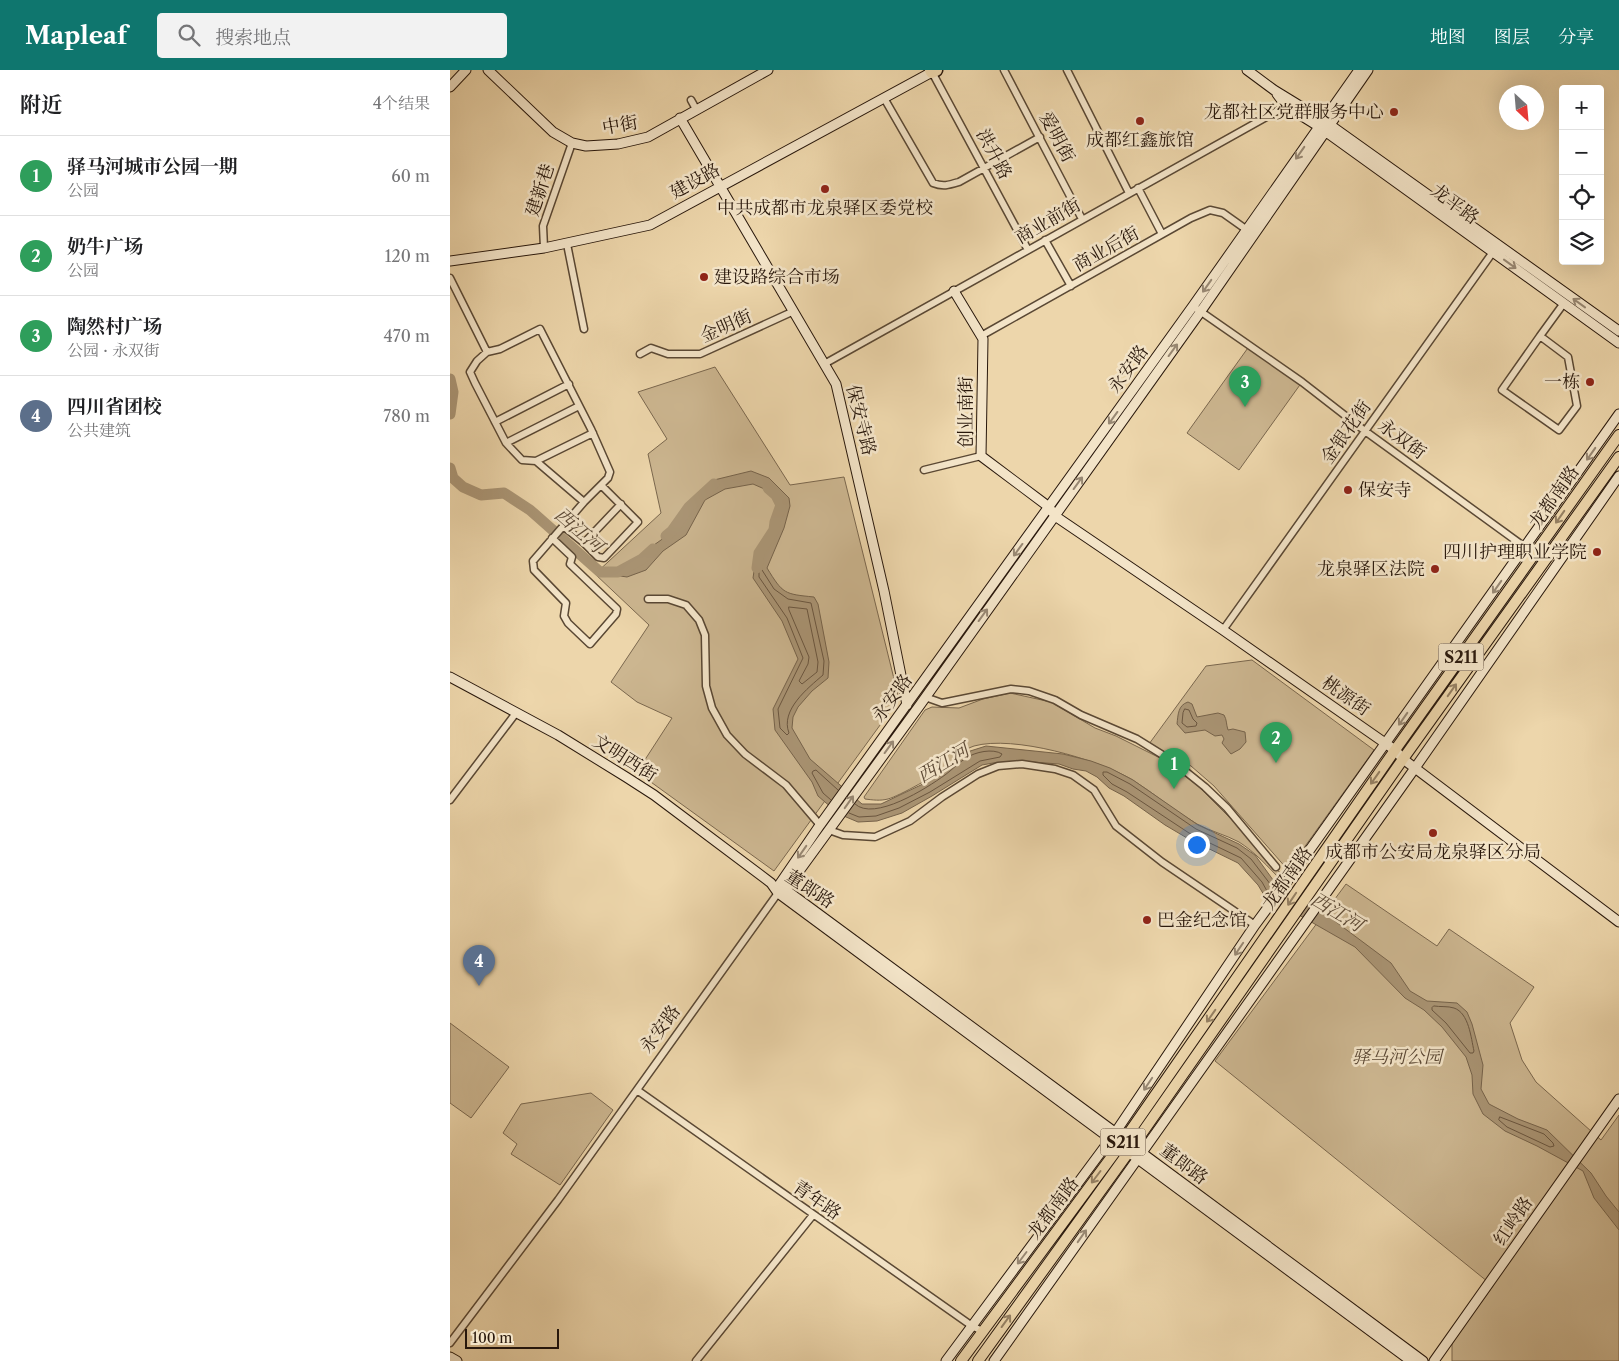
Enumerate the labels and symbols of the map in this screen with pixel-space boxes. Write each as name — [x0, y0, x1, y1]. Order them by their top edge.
north arrow — [1499, 85, 1544, 130]
place label: 龙都社区党群服务中心 — [1204, 101, 1384, 123]
marker: 龙都社区党群服务中心 — [1388, 106, 1400, 118]
street label: 爱明街 — [1035, 108, 1079, 166]
street label: 中街 — [600, 111, 640, 139]
marker: 成都红鑫旅馆 — [1134, 115, 1146, 127]
street label: 洪升路 — [972, 125, 1016, 183]
place label: 成都红鑫旅馆 — [1086, 129, 1194, 151]
one-way arrow — [1295, 145, 1305, 159]
street label: 建设路 — [666, 158, 724, 204]
street label: 建新巷 — [521, 161, 559, 219]
street label: 龙平路 — [1427, 179, 1483, 229]
marker: 中共成都市龙泉驿区委党校 — [819, 183, 831, 195]
street label: 商业前街 — [1011, 193, 1085, 249]
place label: 中共成都市龙泉驿区委党校 — [717, 197, 933, 219]
street label: 商业后街 — [1069, 222, 1143, 276]
one-way arrow — [1502, 259, 1516, 269]
place label: 建设路综合市场 — [714, 266, 840, 288]
marker: 建设路综合市场 — [698, 271, 710, 283]
one-way arrow — [1202, 279, 1212, 293]
one-way arrow — [1573, 298, 1587, 308]
street label: 金明街 — [697, 305, 755, 347]
street label: 永安路 — [1103, 341, 1153, 397]
one-way arrow — [1167, 344, 1178, 357]
pin: 3 — [1229, 366, 1261, 407]
place label: 一栋 — [1544, 371, 1580, 393]
street label: 创业南街 — [955, 376, 977, 448]
marker: 一栋 — [1584, 376, 1596, 388]
street label: 保安寺路 — [842, 382, 880, 458]
street label: 金银花街 — [1316, 396, 1376, 468]
one-way arrow — [1107, 411, 1118, 424]
street label: 永双街 — [1374, 414, 1430, 464]
one-way arrow — [1586, 447, 1596, 461]
street label: 龙都南路 — [1524, 461, 1584, 533]
one-way arrow — [1073, 476, 1083, 490]
place label: 保安寺 — [1358, 479, 1412, 501]
marker: 保安寺 — [1342, 484, 1354, 496]
water label: 西江河 — [550, 503, 610, 559]
one-way arrow — [1555, 510, 1565, 524]
place label: 四川护理职业学院 — [1443, 541, 1587, 563]
one-way arrow — [1013, 543, 1023, 557]
marker: 四川护理职业学院 — [1591, 546, 1603, 558]
place label: 龙泉驿区法院 — [1317, 558, 1425, 580]
marker: 龙泉驿区法院 — [1429, 563, 1441, 575]
one-way arrow — [1492, 579, 1502, 593]
one-way arrow — [978, 609, 989, 622]
road number: S211 — [1438, 644, 1484, 670]
street label: 永安路 — [867, 670, 917, 726]
street label: 桃源街 — [1318, 672, 1374, 720]
one-way arrow — [1447, 683, 1458, 697]
one-way arrow — [1398, 712, 1408, 726]
pin: 2 — [1260, 722, 1292, 763]
street label: 文明西街 — [589, 730, 661, 786]
water label: 西江河 — [913, 737, 976, 788]
one-way arrow — [884, 740, 894, 754]
pin: 1 — [1158, 748, 1190, 789]
one-way arrow — [1370, 771, 1381, 785]
one-way arrow — [844, 796, 854, 810]
marker: 成都市公安局龙泉驿区分局 — [1427, 827, 1439, 839]
your location — [1184, 832, 1210, 858]
place label: 成都市公安局龙泉驿区分局 — [1325, 841, 1541, 863]
street label: 龙都南路 — [1257, 842, 1317, 914]
one-way arrow — [797, 845, 807, 859]
street label: 董郞路 — [781, 865, 839, 913]
water label: 西江河 — [1307, 887, 1370, 938]
one-way arrow — [1287, 892, 1297, 906]
place label: 巴金纪念馆 — [1157, 909, 1247, 931]
marker: 巴金纪念馆 — [1141, 914, 1153, 926]
one-way arrow — [1233, 942, 1244, 956]
pin: 4 — [463, 945, 495, 986]
street label: 永安路 — [635, 1001, 685, 1057]
one-way arrow — [1206, 1009, 1216, 1023]
park label: 驿马河公园 — [1352, 1046, 1445, 1068]
one-way arrow — [1143, 1077, 1153, 1091]
road number: S211 — [1100, 1128, 1146, 1156]
street label: 董郞路 — [1156, 1139, 1212, 1189]
one-way arrow — [1091, 1170, 1102, 1183]
street label: 龙都南路 — [1023, 1173, 1083, 1243]
street label: 青年路 — [789, 1176, 845, 1224]
street label: 红岭路 — [1489, 1192, 1537, 1250]
one-way arrow — [1077, 1229, 1088, 1243]
one-way arrow — [1017, 1251, 1028, 1264]
one-way arrow — [1001, 1314, 1011, 1328]
scale bar — [465, 1326, 559, 1349]

